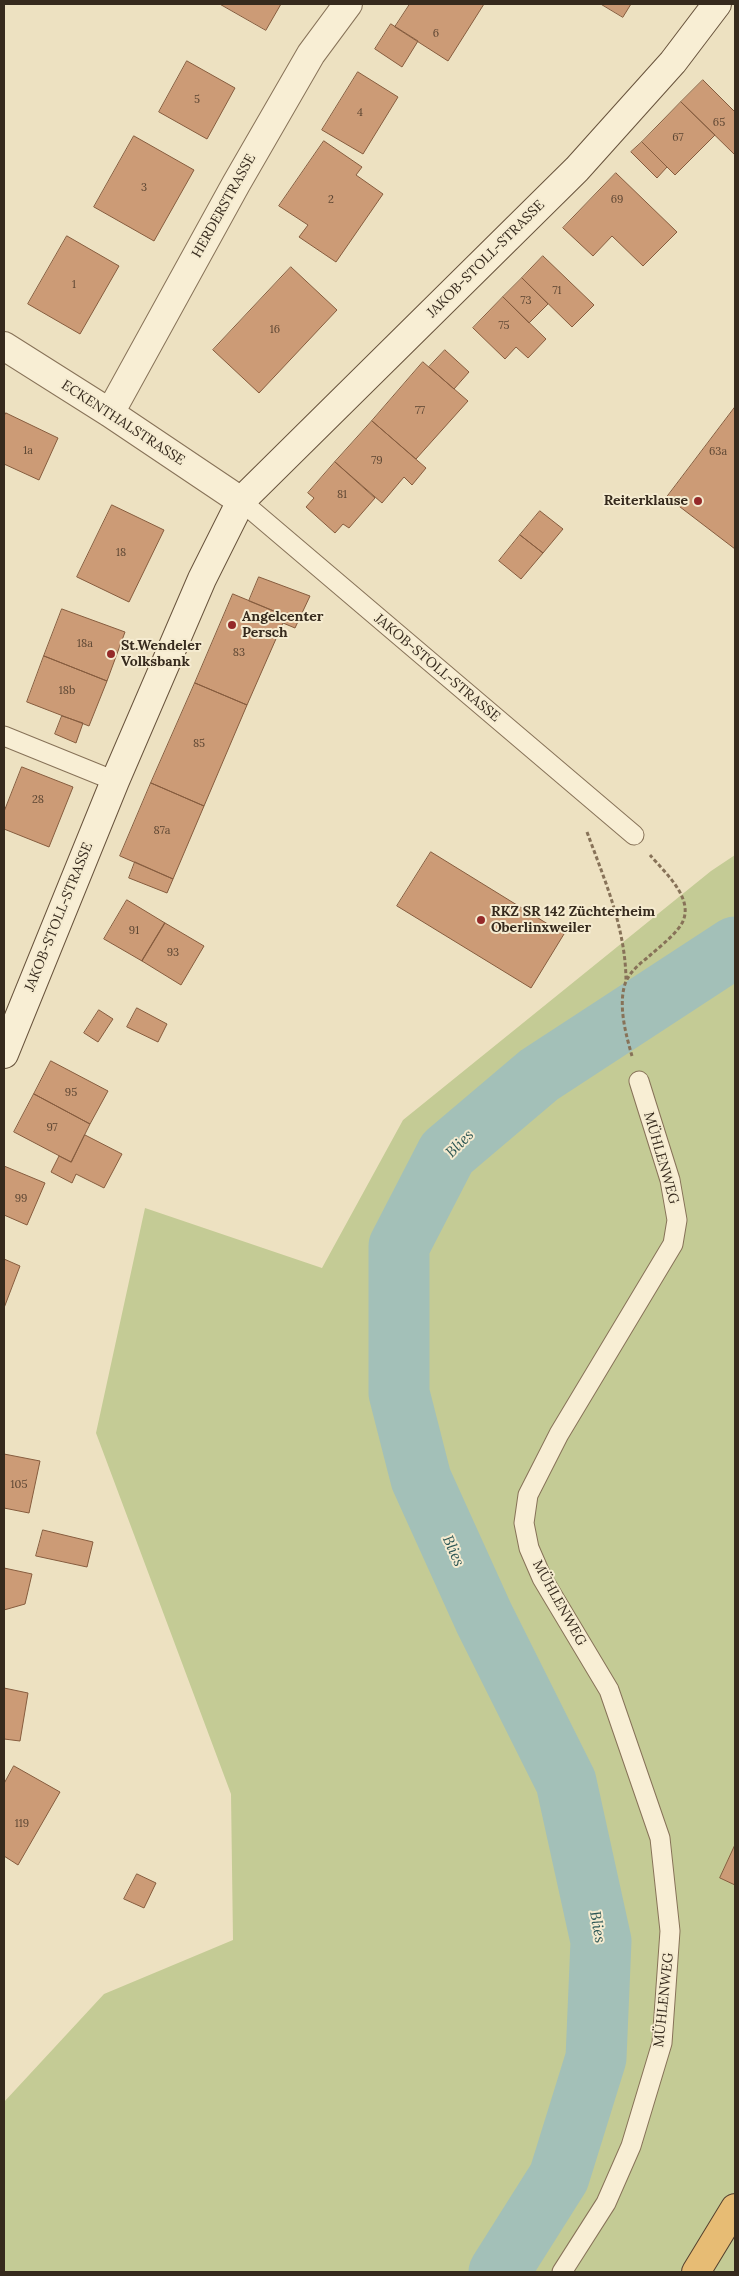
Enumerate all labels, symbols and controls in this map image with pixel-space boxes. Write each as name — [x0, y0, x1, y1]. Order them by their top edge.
house number: 6 — [433, 27, 439, 41]
house number: 5 — [194, 93, 200, 107]
house number: 4 — [357, 106, 363, 120]
house number: 65 — [713, 116, 725, 130]
house number: 67 — [672, 131, 684, 145]
street label: HERDERSTRASSE — [189, 151, 259, 261]
house number: 3 — [141, 181, 147, 195]
house number: 2 — [328, 193, 334, 207]
house number: 69 — [611, 193, 623, 207]
street label: JAKOB-STOLL-STRASSE — [424, 197, 548, 321]
house number: 1 — [72, 278, 76, 292]
house number: 71 — [552, 284, 562, 298]
house number: 73 — [520, 294, 532, 308]
house number: 75 — [498, 319, 510, 333]
house number: 16 — [270, 323, 280, 337]
street label: ECKENTHALSTRASSE — [58, 377, 188, 469]
house number: 77 — [415, 404, 425, 418]
house number: 1a — [23, 444, 33, 458]
house number: 63a — [709, 445, 727, 459]
house number: 79 — [371, 454, 383, 468]
house number: 81 — [337, 488, 347, 502]
place label: Reiterklause — [604, 493, 688, 509]
marker: Reiterklause — [692, 495, 704, 507]
house number: 18 — [116, 546, 126, 560]
place label: Angelcenter Persch — [242, 609, 323, 642]
street label: JAKOB-STOLL-STRASSE — [371, 610, 503, 726]
marker: Angelcenter Persch — [226, 619, 238, 631]
house number: 18a — [77, 637, 93, 651]
place label: St.Wendeler Volksbank — [121, 638, 201, 670]
house number: 83 — [233, 646, 245, 660]
marker: St.Wendeler Volksbank — [105, 648, 117, 660]
house number: 18b — [59, 684, 75, 698]
house number: 85 — [193, 737, 205, 751]
house number: 28 — [32, 793, 44, 807]
house number: 87a — [154, 824, 170, 838]
street label: JAKOB-STOLL-STRASSE — [21, 840, 97, 994]
place label: RKZ SR 142 Züchterheim Oberlinxweiler — [491, 904, 655, 936]
marker: RKZ SR 142 Züchterheim Oberlinxweiler — [475, 914, 487, 926]
house number: 91 — [129, 924, 139, 938]
house number: 93 — [167, 946, 179, 960]
house number: 95 — [65, 1086, 77, 1100]
street label: MÜHLENWEG — [640, 1110, 682, 1206]
house number: 97 — [46, 1121, 58, 1135]
water label: Blies — [442, 1126, 478, 1162]
house number: 99 — [15, 1192, 27, 1206]
house number: 105 — [11, 1478, 27, 1492]
water label: Blies — [438, 1533, 468, 1569]
street label: MÜHLENWEG — [529, 1557, 589, 1649]
house number: 119 — [15, 1817, 29, 1831]
water label: Blies — [585, 1910, 609, 1944]
street label: MÜHLENWEG — [651, 1952, 677, 2048]

